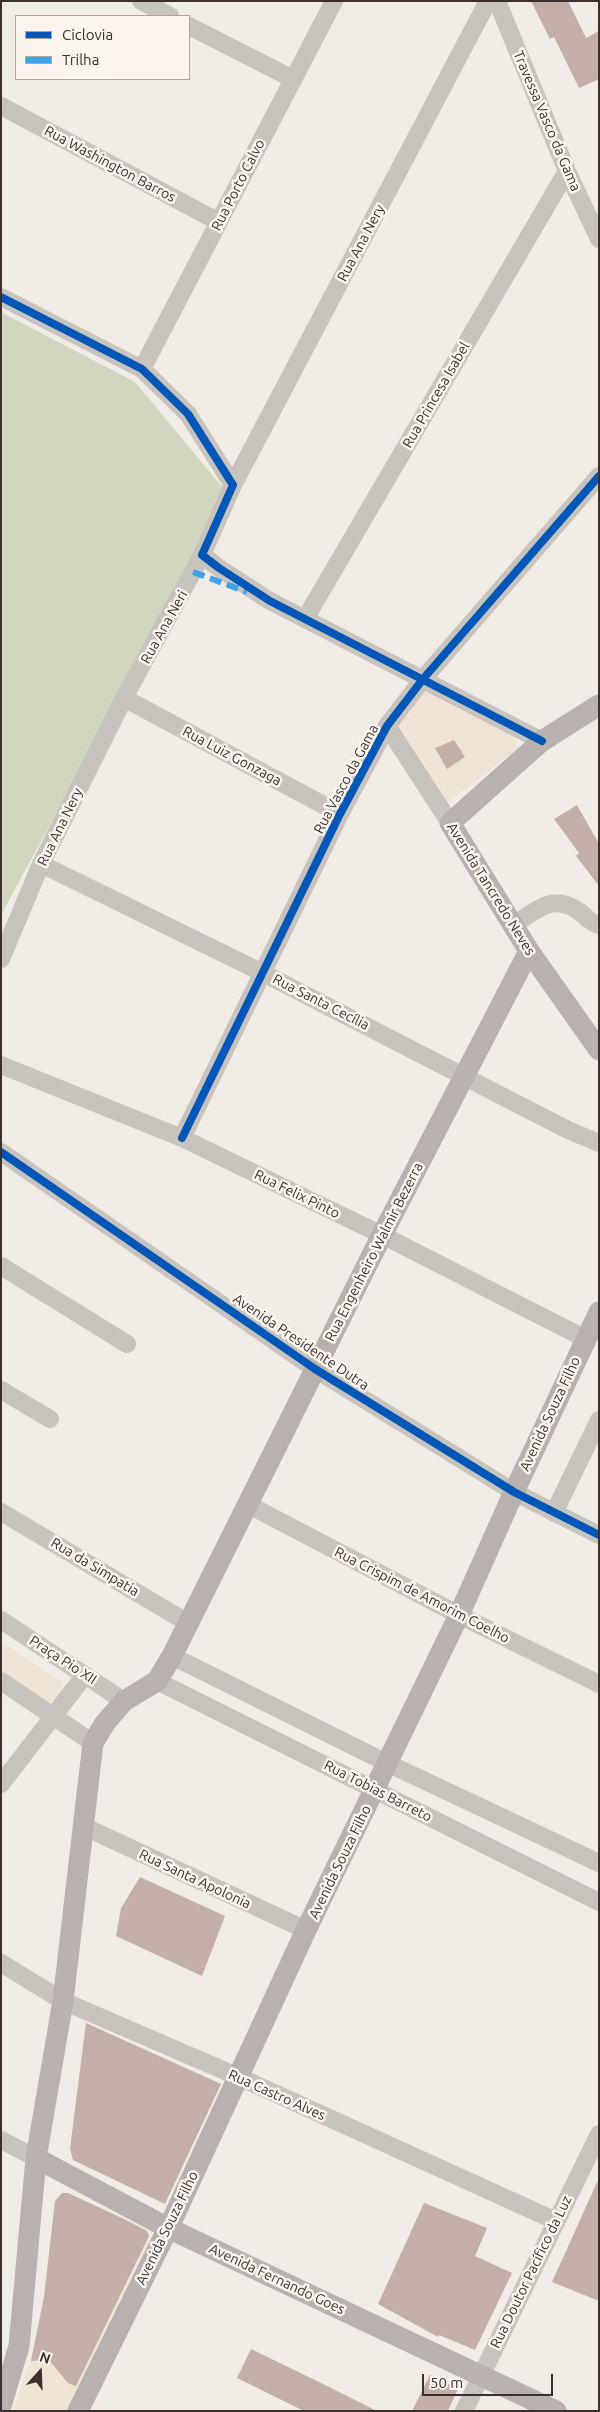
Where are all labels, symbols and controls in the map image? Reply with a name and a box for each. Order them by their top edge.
legend [15,15,190,80]
text: Ciclovia [62,26,113,43]
street label: Travessa Vasco da Gama [510,48,584,194]
text: Trilha [62,51,99,68]
street label: Rua Washington Barros [41,122,179,206]
street label: Rua Porto Calvo [208,137,268,233]
street label: Rua Ana Nery [334,202,388,284]
street label: Rua Princesa Isabel [399,339,473,451]
street label: Rua Ana Neri [137,587,191,667]
street label: Rua Vasco da Gama [310,722,382,836]
street label: Rua Luiz Gonzaga [180,723,284,789]
street label: Rua Ana Nery [34,785,86,869]
street label: Avenida Tancredo Neves [443,820,539,958]
street label: Rua Santa Cecília [270,970,372,1034]
street label: Rua Engenheiro Walmir Bezerra [321,1160,427,1344]
street label: Rua Felix Pinto [252,1166,342,1222]
street label: Avenida Presidente Dutra [230,1290,372,1394]
street label: Avenida Souza Filho [516,1354,584,1474]
street label: Rua da Simpatia [48,1534,142,1600]
street label: Rua Crispim de Amorim Coelho [332,1543,512,1647]
street label: Praça Pio XII [26,1632,100,1688]
street label: Rua Tobias Barreto [321,1757,435,1825]
street label: Avenida Souza Filho [305,1802,375,1922]
street label: Rua Santa Apolonia [136,1846,254,1912]
street label: Rua Castro Alves [226,2066,328,2124]
street label: Avenida Souza Filho [132,2168,202,2288]
street label: Rua Doutor Pacífico da Luz [487,2193,575,2351]
street label: Avenida Fernando Goes [206,2240,348,2318]
north arrow [15,2347,65,2397]
text: N [37,2349,53,2367]
scale bar [425,2364,556,2396]
text: 50 m [430,2374,463,2391]

